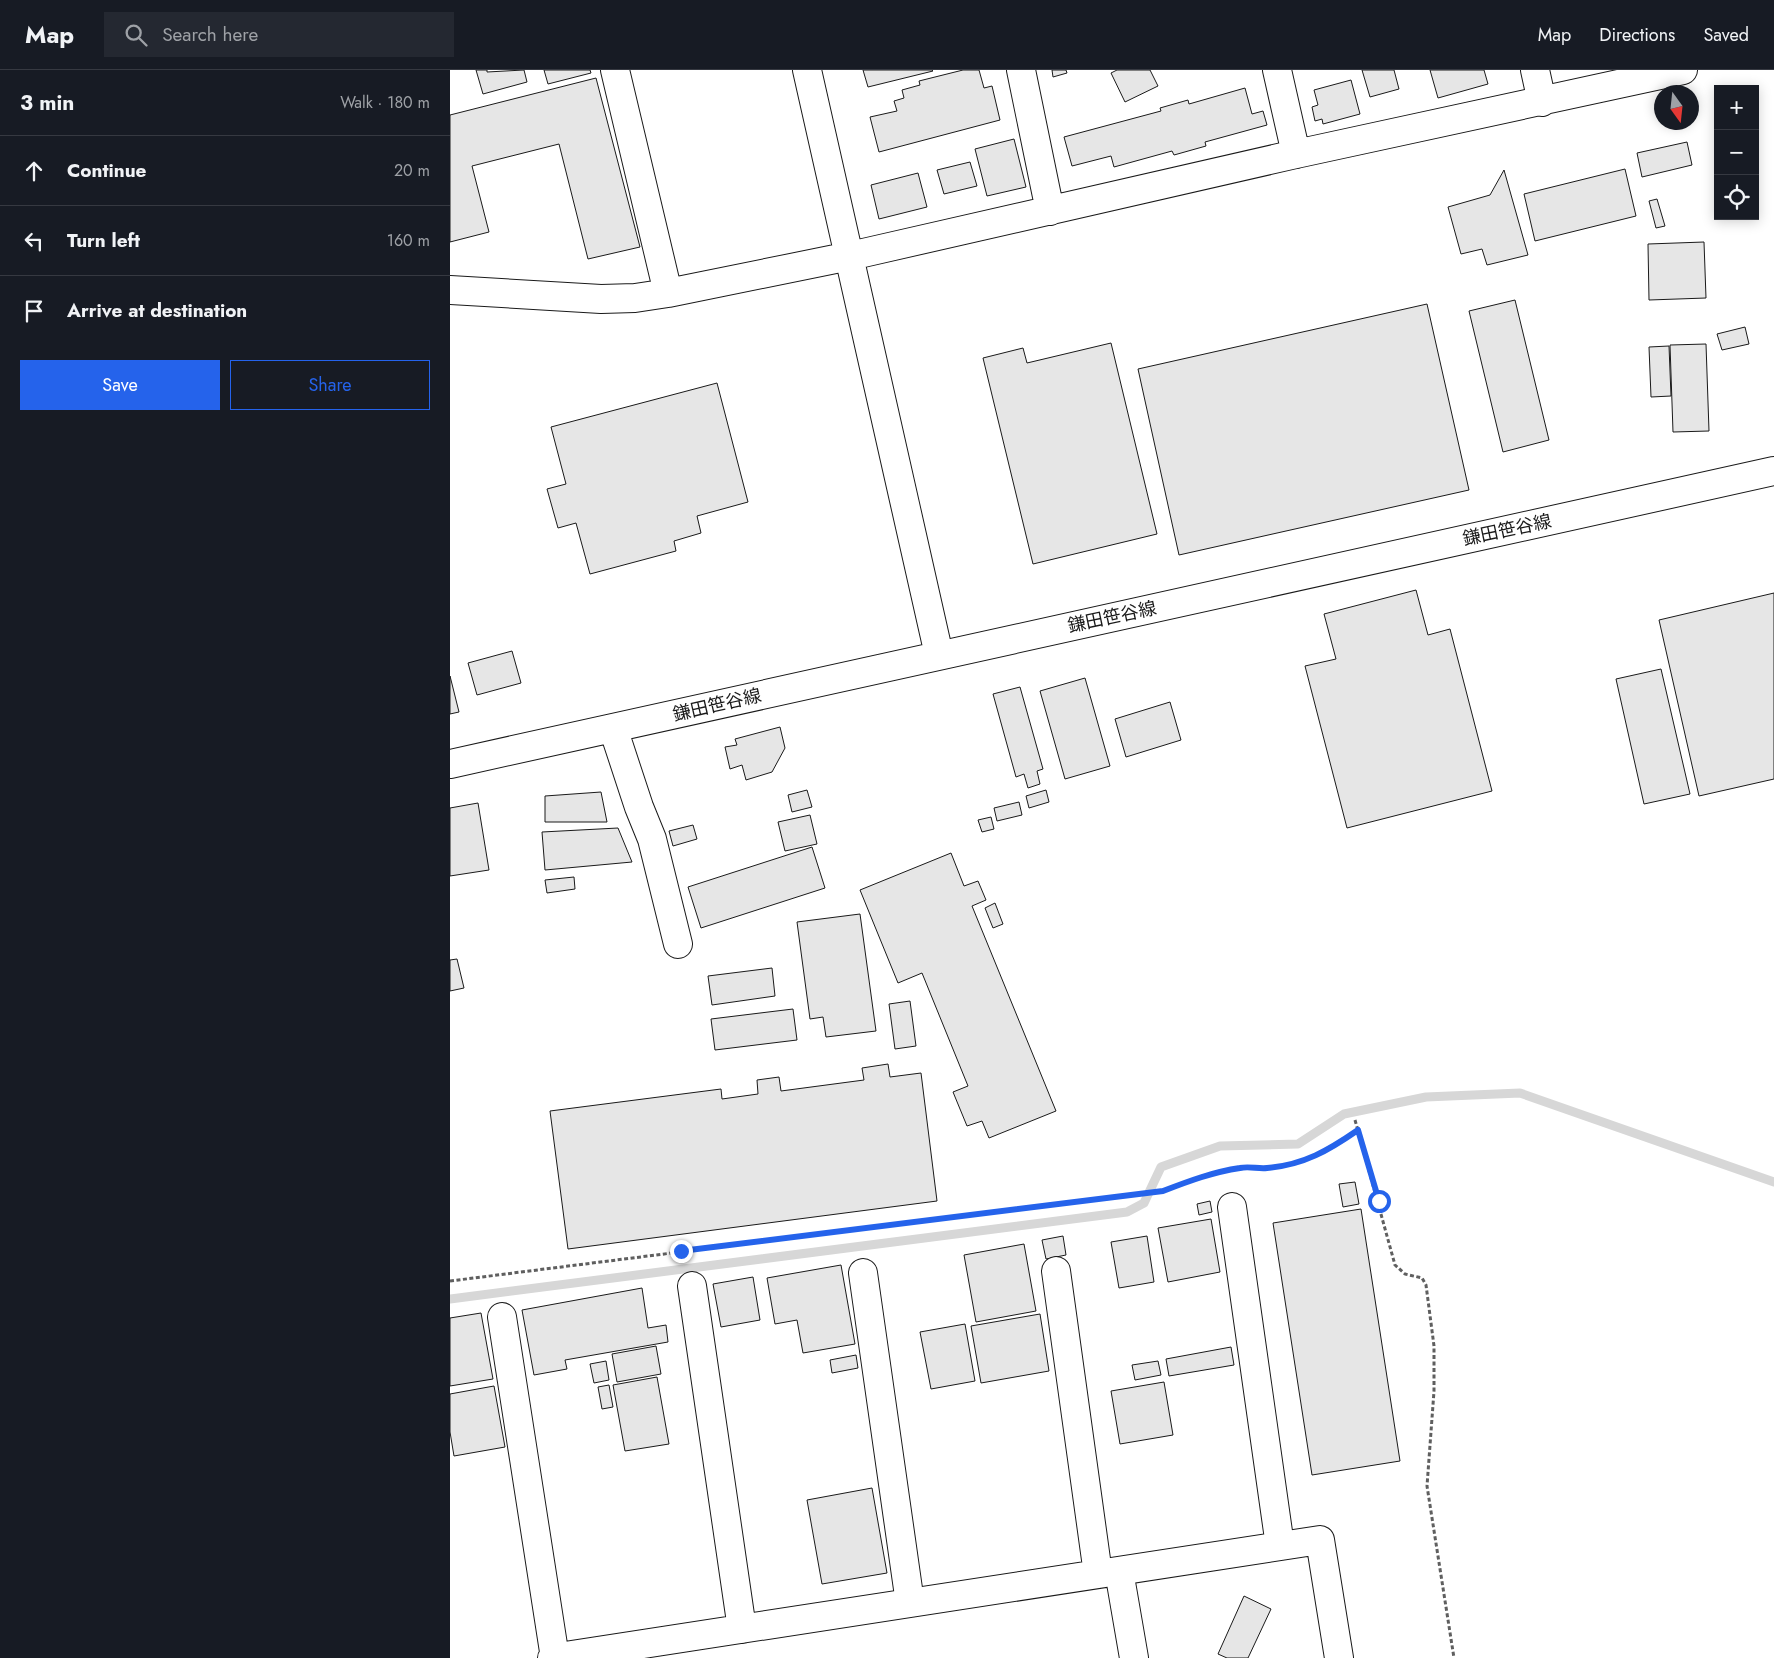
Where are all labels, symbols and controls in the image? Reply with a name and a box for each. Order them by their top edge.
search box [104,12,454,57]
text: Map [25,17,74,52]
icon: search [122,21,150,49]
text: Search here [162,21,258,48]
text: Map [1538,22,1571,48]
text: Directions [1599,22,1675,48]
text: Saved [1703,22,1749,48]
north arrow [1654,85,1699,130]
map controls [1714,85,1759,220]
button: + [1714,85,1759,130]
text: 3 min [20,88,74,118]
text: Walk · 180 m [340,91,430,114]
button: − [1714,130,1759,175]
icon: ahead [20,157,48,185]
text: Continue [67,157,146,184]
text: 20 m [394,159,430,182]
button: locate [1714,175,1759,220]
icon: left [20,227,48,255]
text: Turn left [67,227,140,254]
text: 160 m [387,229,430,252]
icon: arrive [20,297,48,325]
text: Arrive at destination [67,297,247,324]
button: Save [20,360,220,410]
button: Share [230,360,430,410]
street label: 鎌田笹谷線 [1460,508,1554,552]
street label: 鎌田笹谷線 [1065,595,1159,639]
street label: 鎌田笹谷線 [670,682,764,728]
route start [1368,1190,1391,1213]
route end [670,1240,693,1263]

